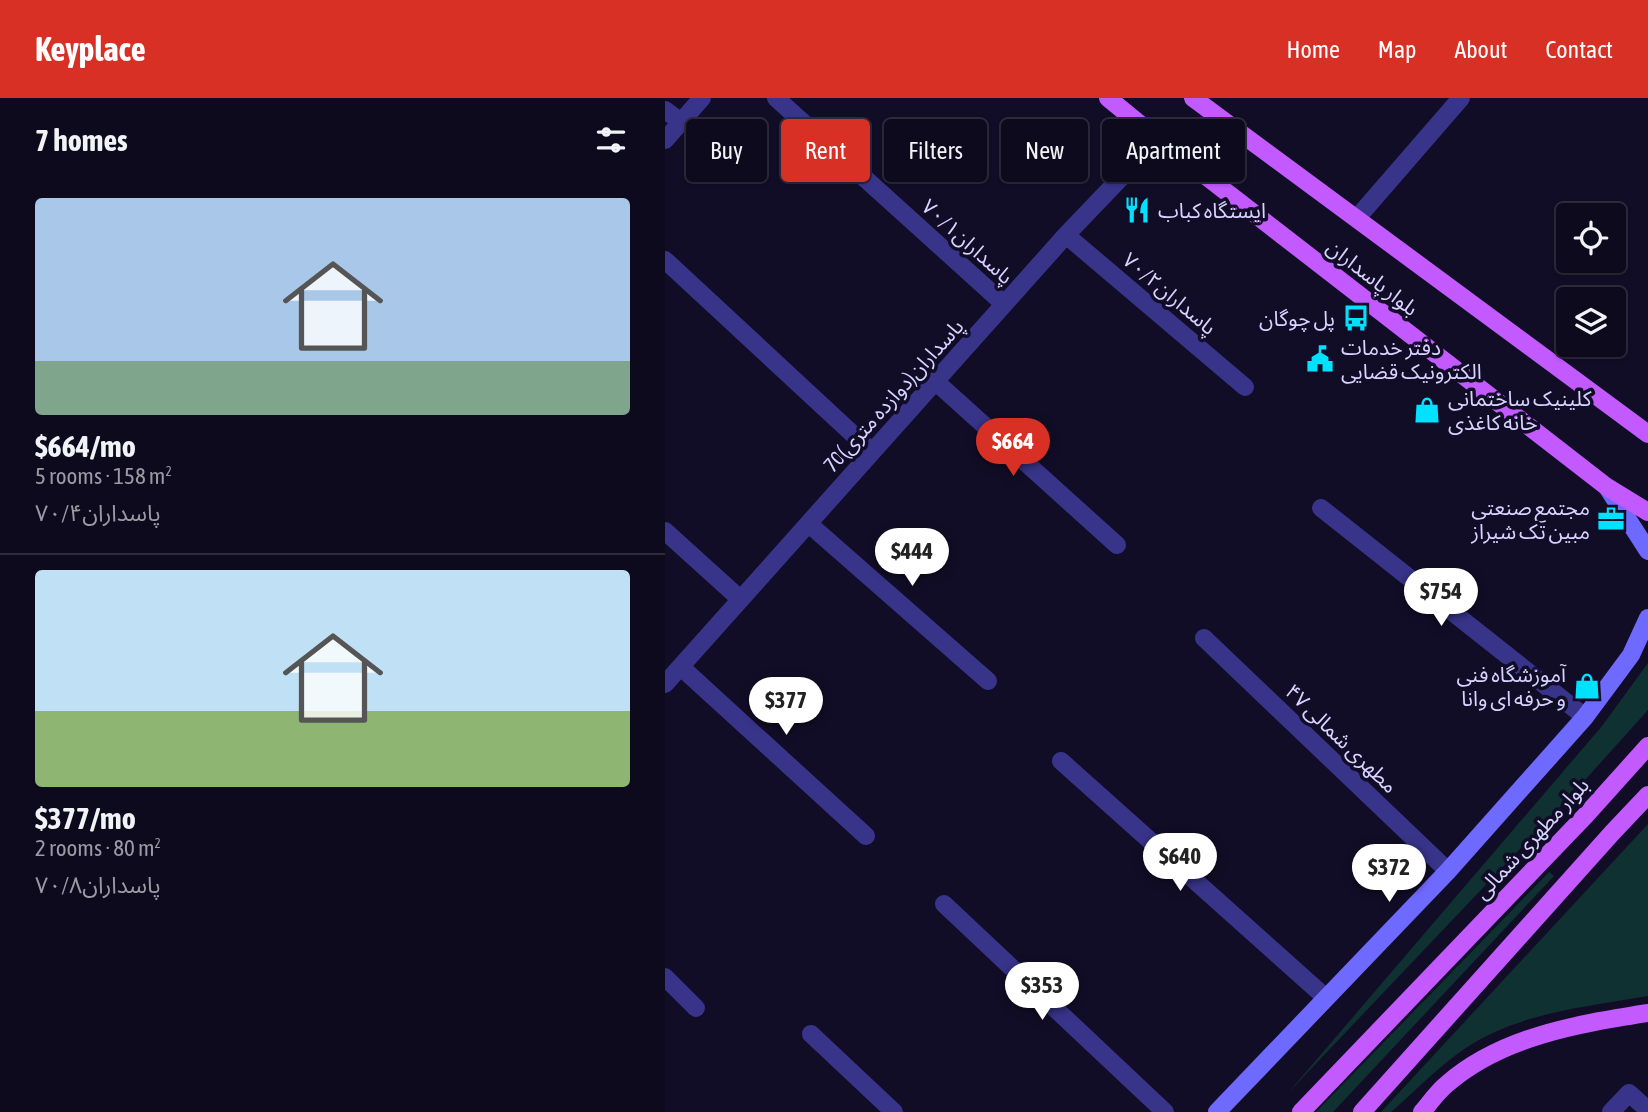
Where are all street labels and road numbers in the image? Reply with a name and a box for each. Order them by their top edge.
street label: پاسداران۷۰/۱ [916,194,1019,290]
street label: بلوار پاسداران [1321,234,1423,322]
street label: پاسداران۷۰/۲ [1117,247,1222,341]
street label: 70پاسداران(دوازده متری) [818,314,970,478]
street label: مطهرى شمالى ۴۷ [1280,679,1403,798]
street label: بلوار مطهری شمالی [1469,772,1594,904]

